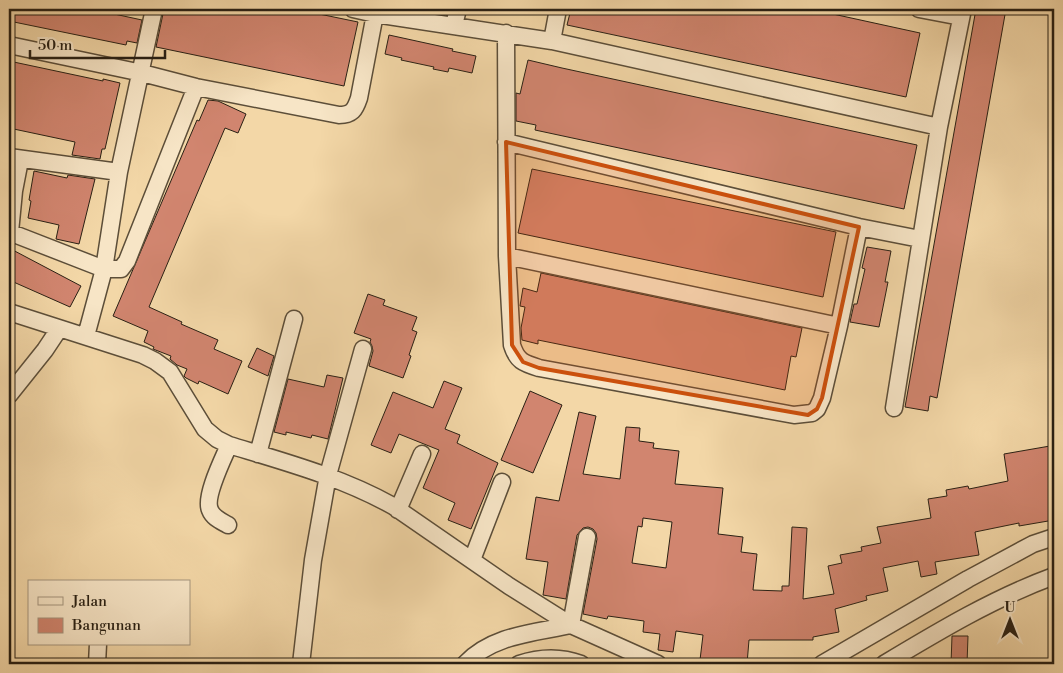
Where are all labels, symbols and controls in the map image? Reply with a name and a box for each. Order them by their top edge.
scale bar [30,28,165,60]
text: 50 m [38,36,72,55]
legend [28,580,190,646]
text: Jalan [71,592,107,611]
north arrow [986,596,1036,646]
text: U [1005,599,1016,617]
text: Bangunan [71,616,141,635]

